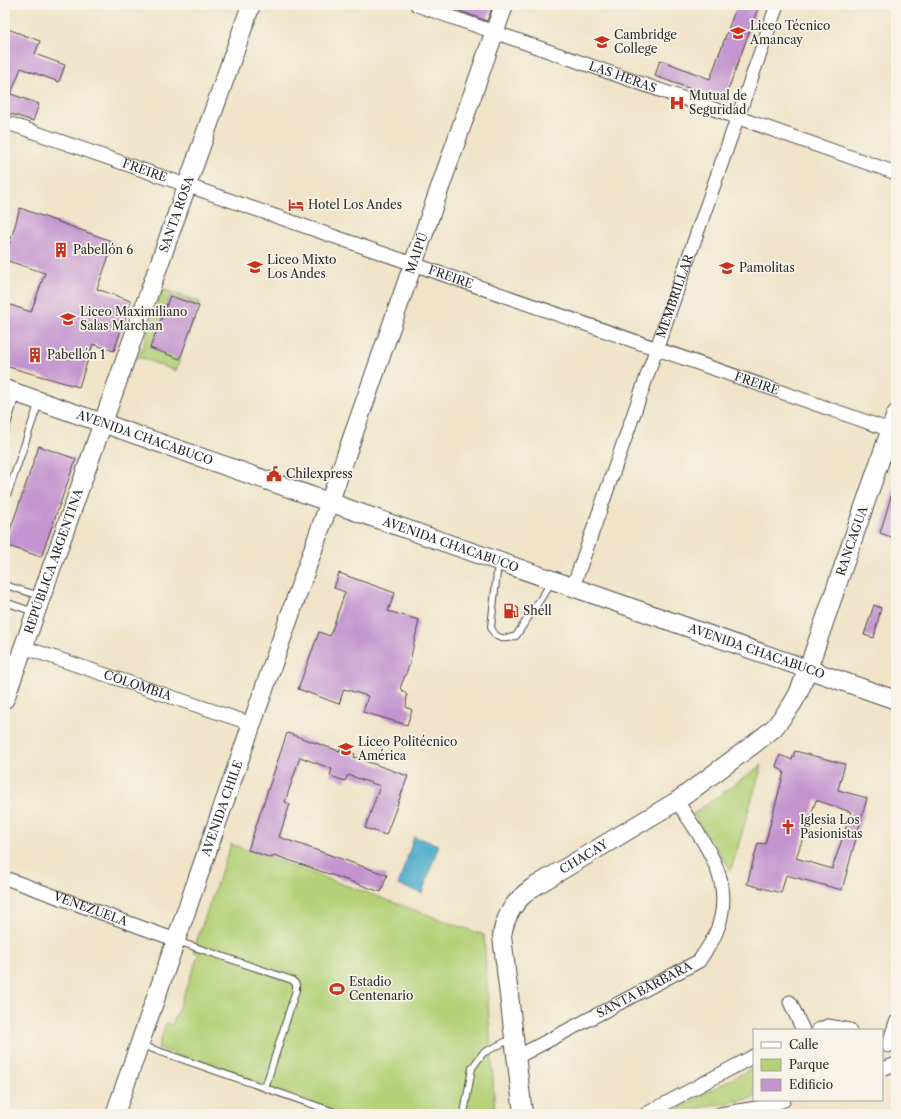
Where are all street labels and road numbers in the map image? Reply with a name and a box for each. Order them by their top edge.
street label: LAS HERAS [587,58,659,95]
street label: FREIRE [121,155,169,185]
street label: SANTA ROSA [156,173,197,255]
street label: MAIPÚ [402,230,431,276]
street label: MEMBRILLAR [653,251,696,340]
street label: FREIRE [427,262,475,291]
street label: FREIRE [733,368,781,398]
street label: AVENIDA CHACABUCO [74,406,215,468]
street label: REPÚBLICA ARGENTINA [21,486,86,636]
street label: RANCAGUA [833,503,871,578]
street label: AVENIDA CHACABUCO [380,513,521,575]
street label: AVENIDA CHACABUCO [686,620,827,682]
street label: COLOMBIA [102,667,175,704]
street label: AVENIDA CHILE [198,758,245,859]
street label: CHACAY [557,836,611,877]
street label: VENEZUELA [51,888,131,929]
street label: SANTA BÁRBARA [594,957,696,1021]

